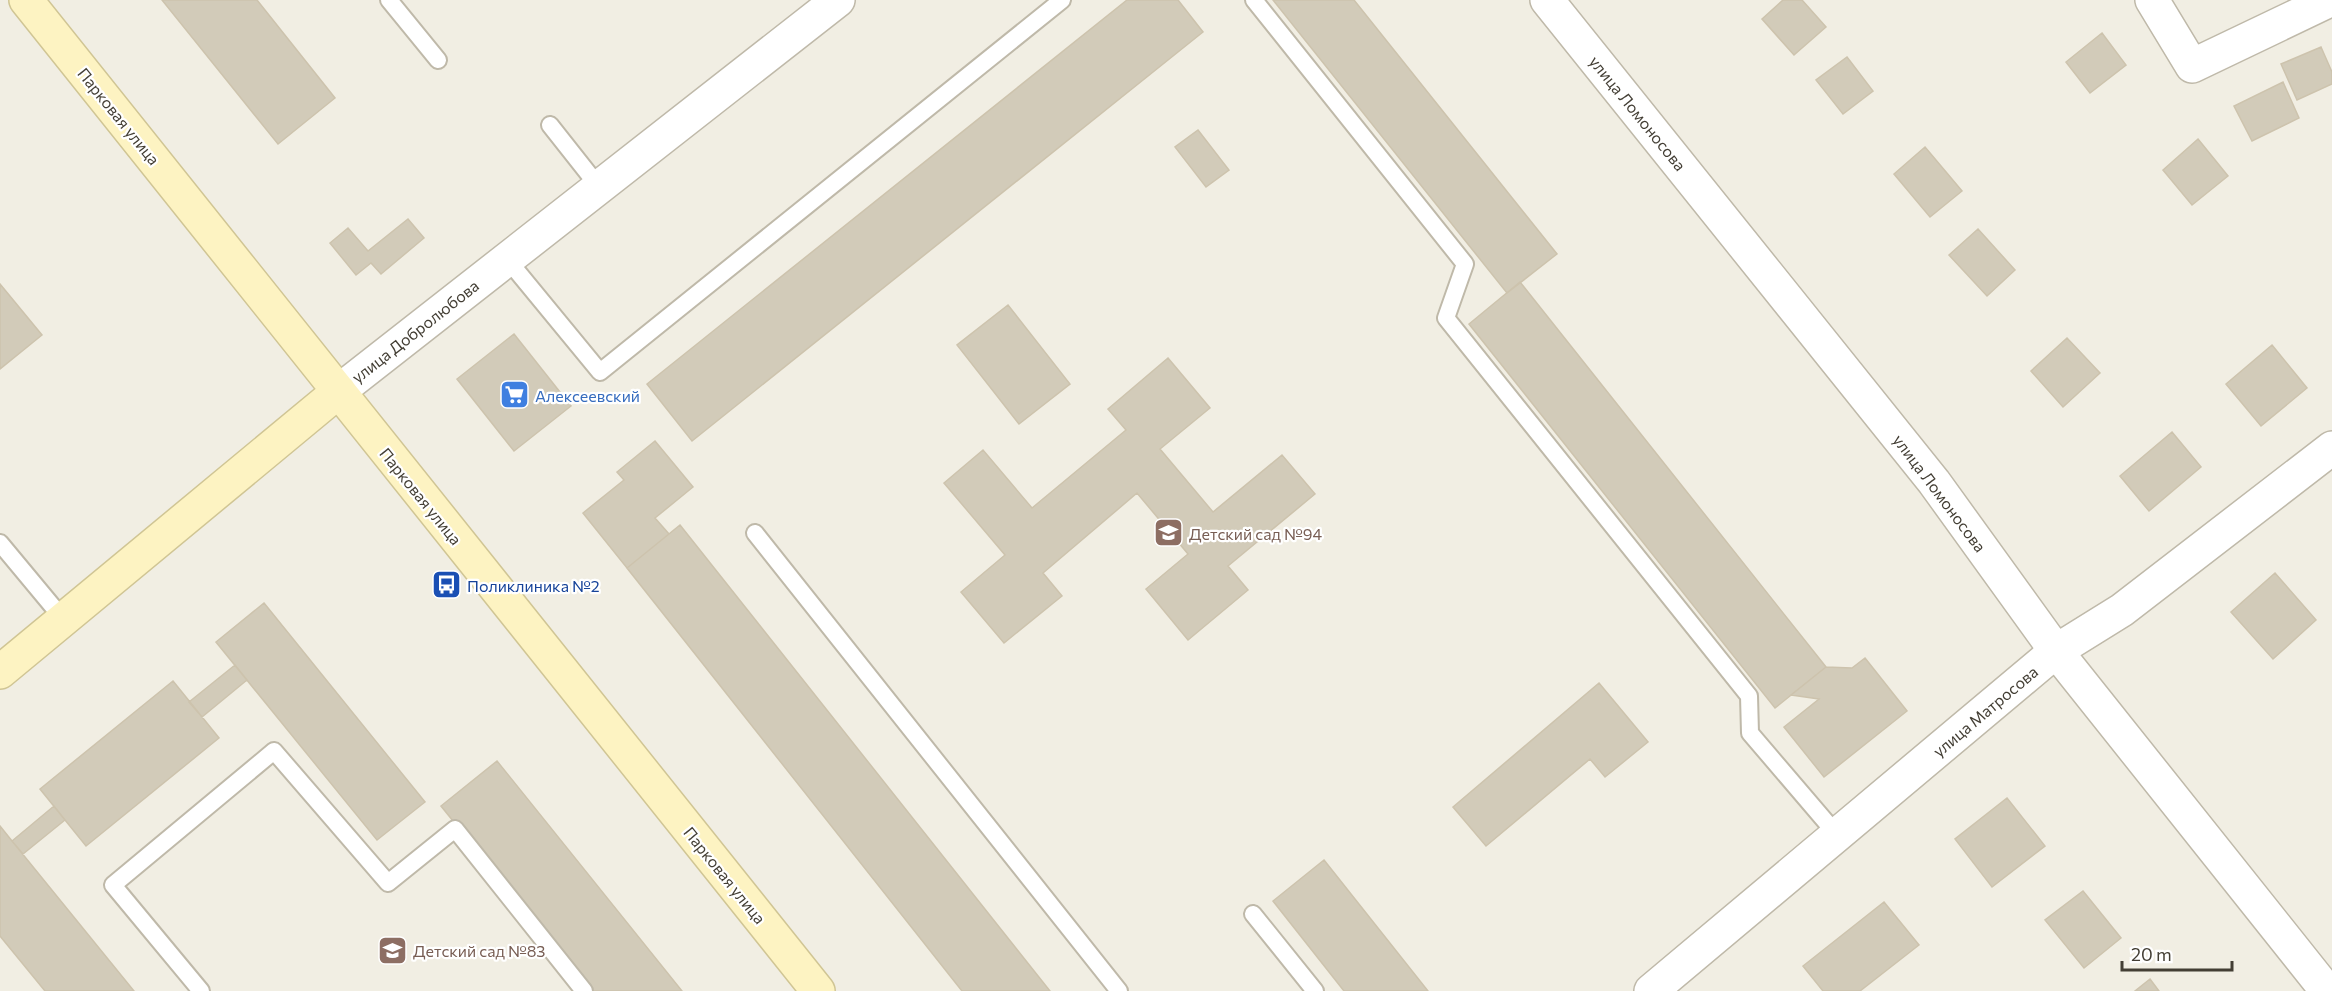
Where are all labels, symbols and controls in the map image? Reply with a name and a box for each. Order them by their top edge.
street label: улица Ломоносова [1586,52,1690,174]
street label: Парковая улица [74,64,164,168]
street label: улица Добролюбова [348,276,482,386]
supermarket icon: Алексеевский [498,379,530,411]
place label: Алексеевский [535,386,640,405]
street label: улица Ломоносова [1890,430,1990,556]
street label: Парковая улица [376,444,466,548]
school or university icon: Детский сад №94 [1152,517,1184,549]
place label: Детский сад №94 [1189,524,1322,543]
bus stop icon: Поликлиника №2 [430,569,462,601]
place label: Поликлиника №2 [467,576,600,595]
street label: улица Матросова [1929,662,2041,760]
street label: Парковая улица [680,823,770,927]
school or university icon: Детский сад №83 [376,934,408,966]
scale bar [2122,934,2232,972]
place label: Детский сад №83 [413,941,545,960]
text: 20 m [2131,943,2172,965]

